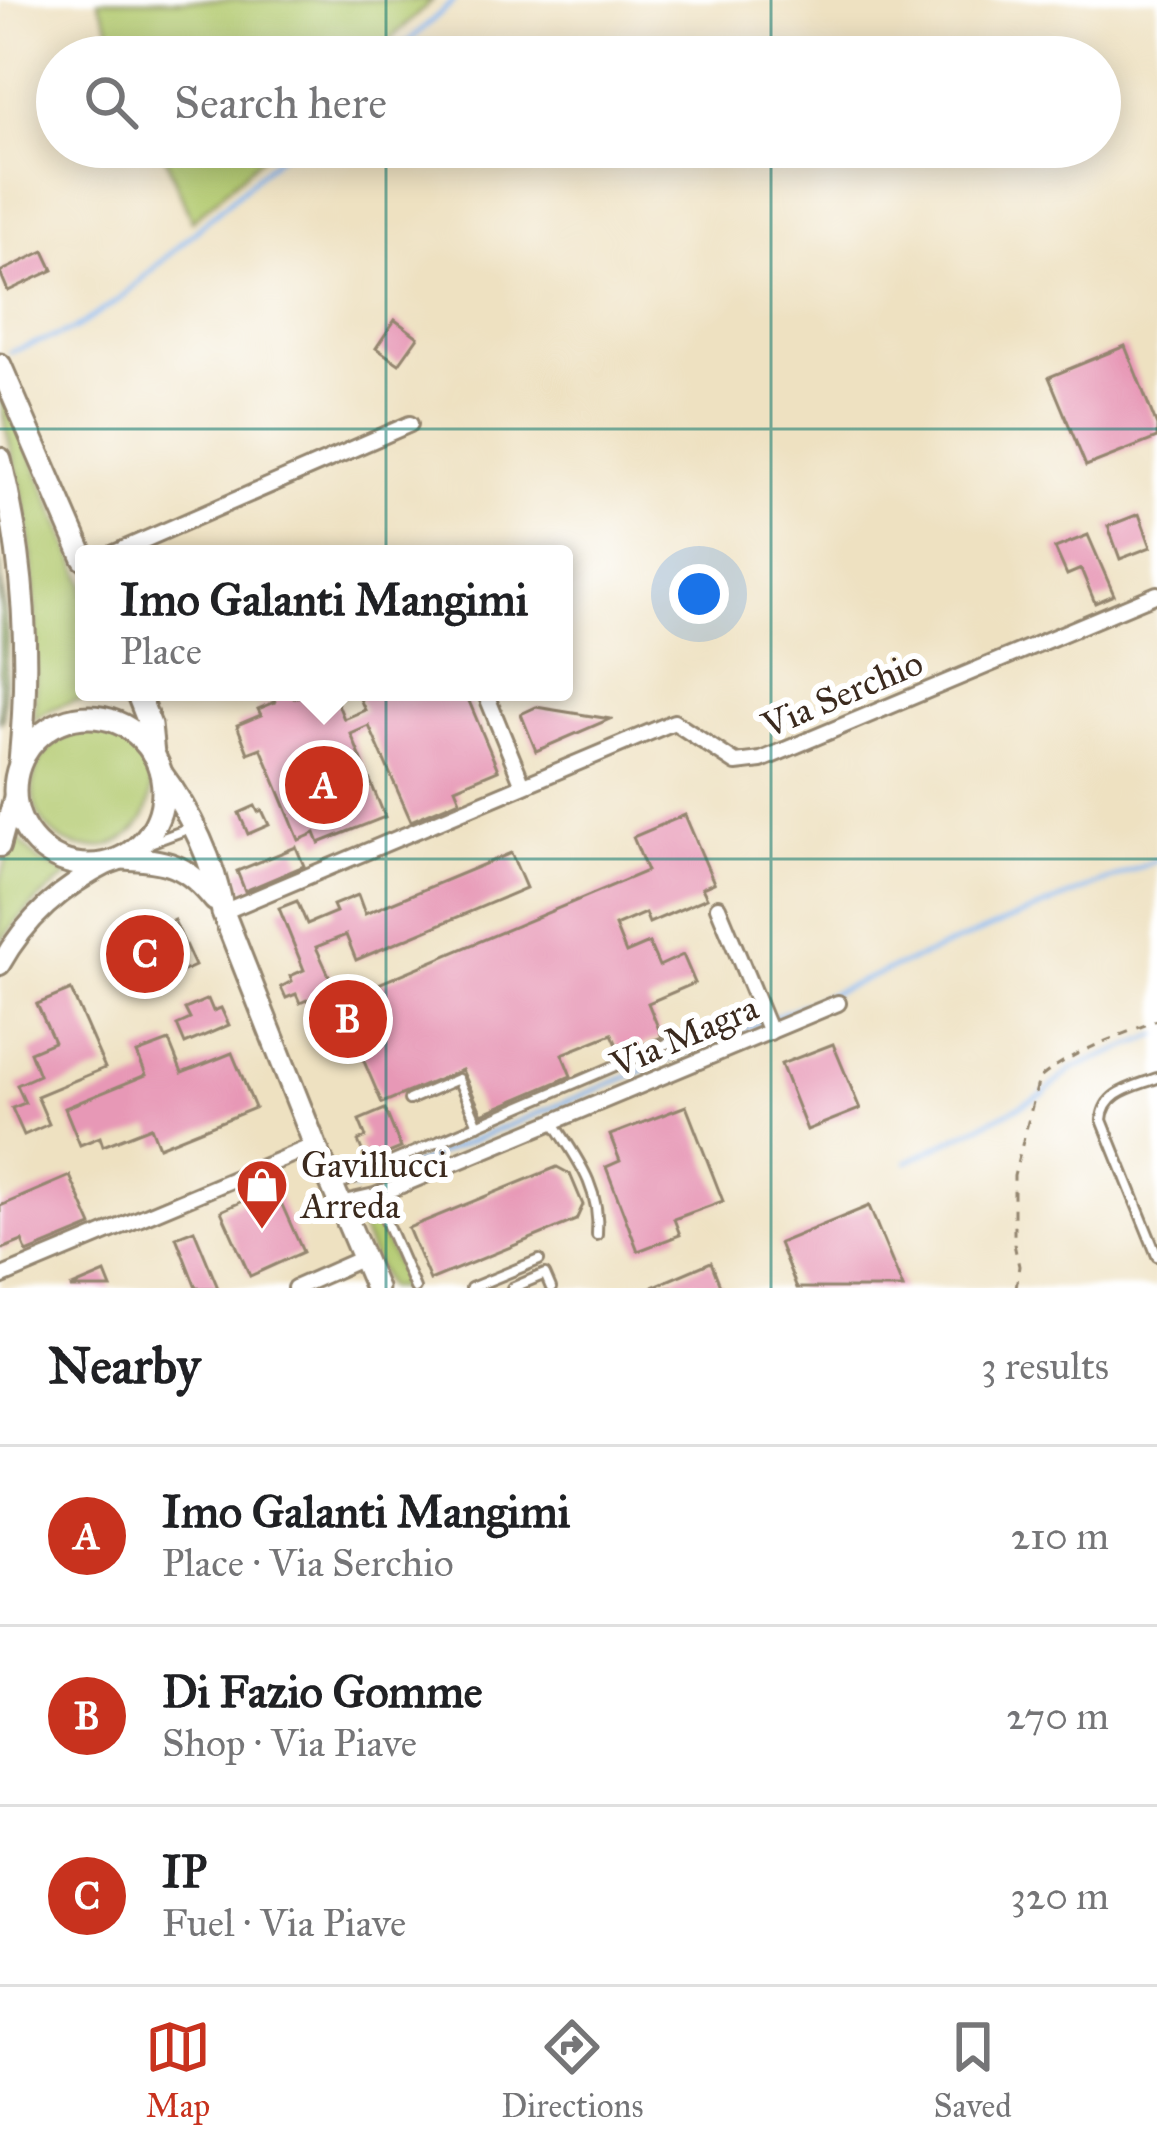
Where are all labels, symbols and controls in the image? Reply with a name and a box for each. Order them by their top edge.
search box [36,36,1121,168]
icon: search [78,69,144,135]
text: Search here [174,75,387,130]
popup [75,545,573,701]
your location [669,564,729,624]
text: Imo Galanti Mangimi [120,572,528,627]
text: Place [120,627,202,675]
street label: Via Serchio [755,640,929,748]
pin: A [285,740,363,830]
pin: C [106,909,184,999]
pin: B [309,974,387,1064]
street label: Via Magra [603,985,765,1087]
place label: Gavillucci Arreda [299,1143,448,1228]
shop icon: Gavillucci Arreda [234,1157,290,1231]
text: Nearby [48,1335,200,1397]
text: 3 results [981,1342,1109,1390]
text: Imo Galanti Mangimi [162,1484,570,1539]
text: A [74,1512,100,1560]
text: 210 m [1011,1512,1109,1560]
text: Place · Via Serchio [162,1539,454,1587]
text: Di Fazio Gomme [162,1664,483,1719]
text: B [74,1692,100,1740]
text: 270 m [1006,1692,1109,1740]
text: Shop · Via Piave [162,1719,417,1767]
text: IP [162,1844,207,1899]
text: C [74,1872,100,1920]
text: 320 m [1010,1872,1109,1920]
text: Fuel · Via Piave [162,1899,406,1947]
tab: Map [145,2014,211,2126]
tab: Directions [501,2014,643,2126]
tab: Saved [934,2014,1012,2126]

